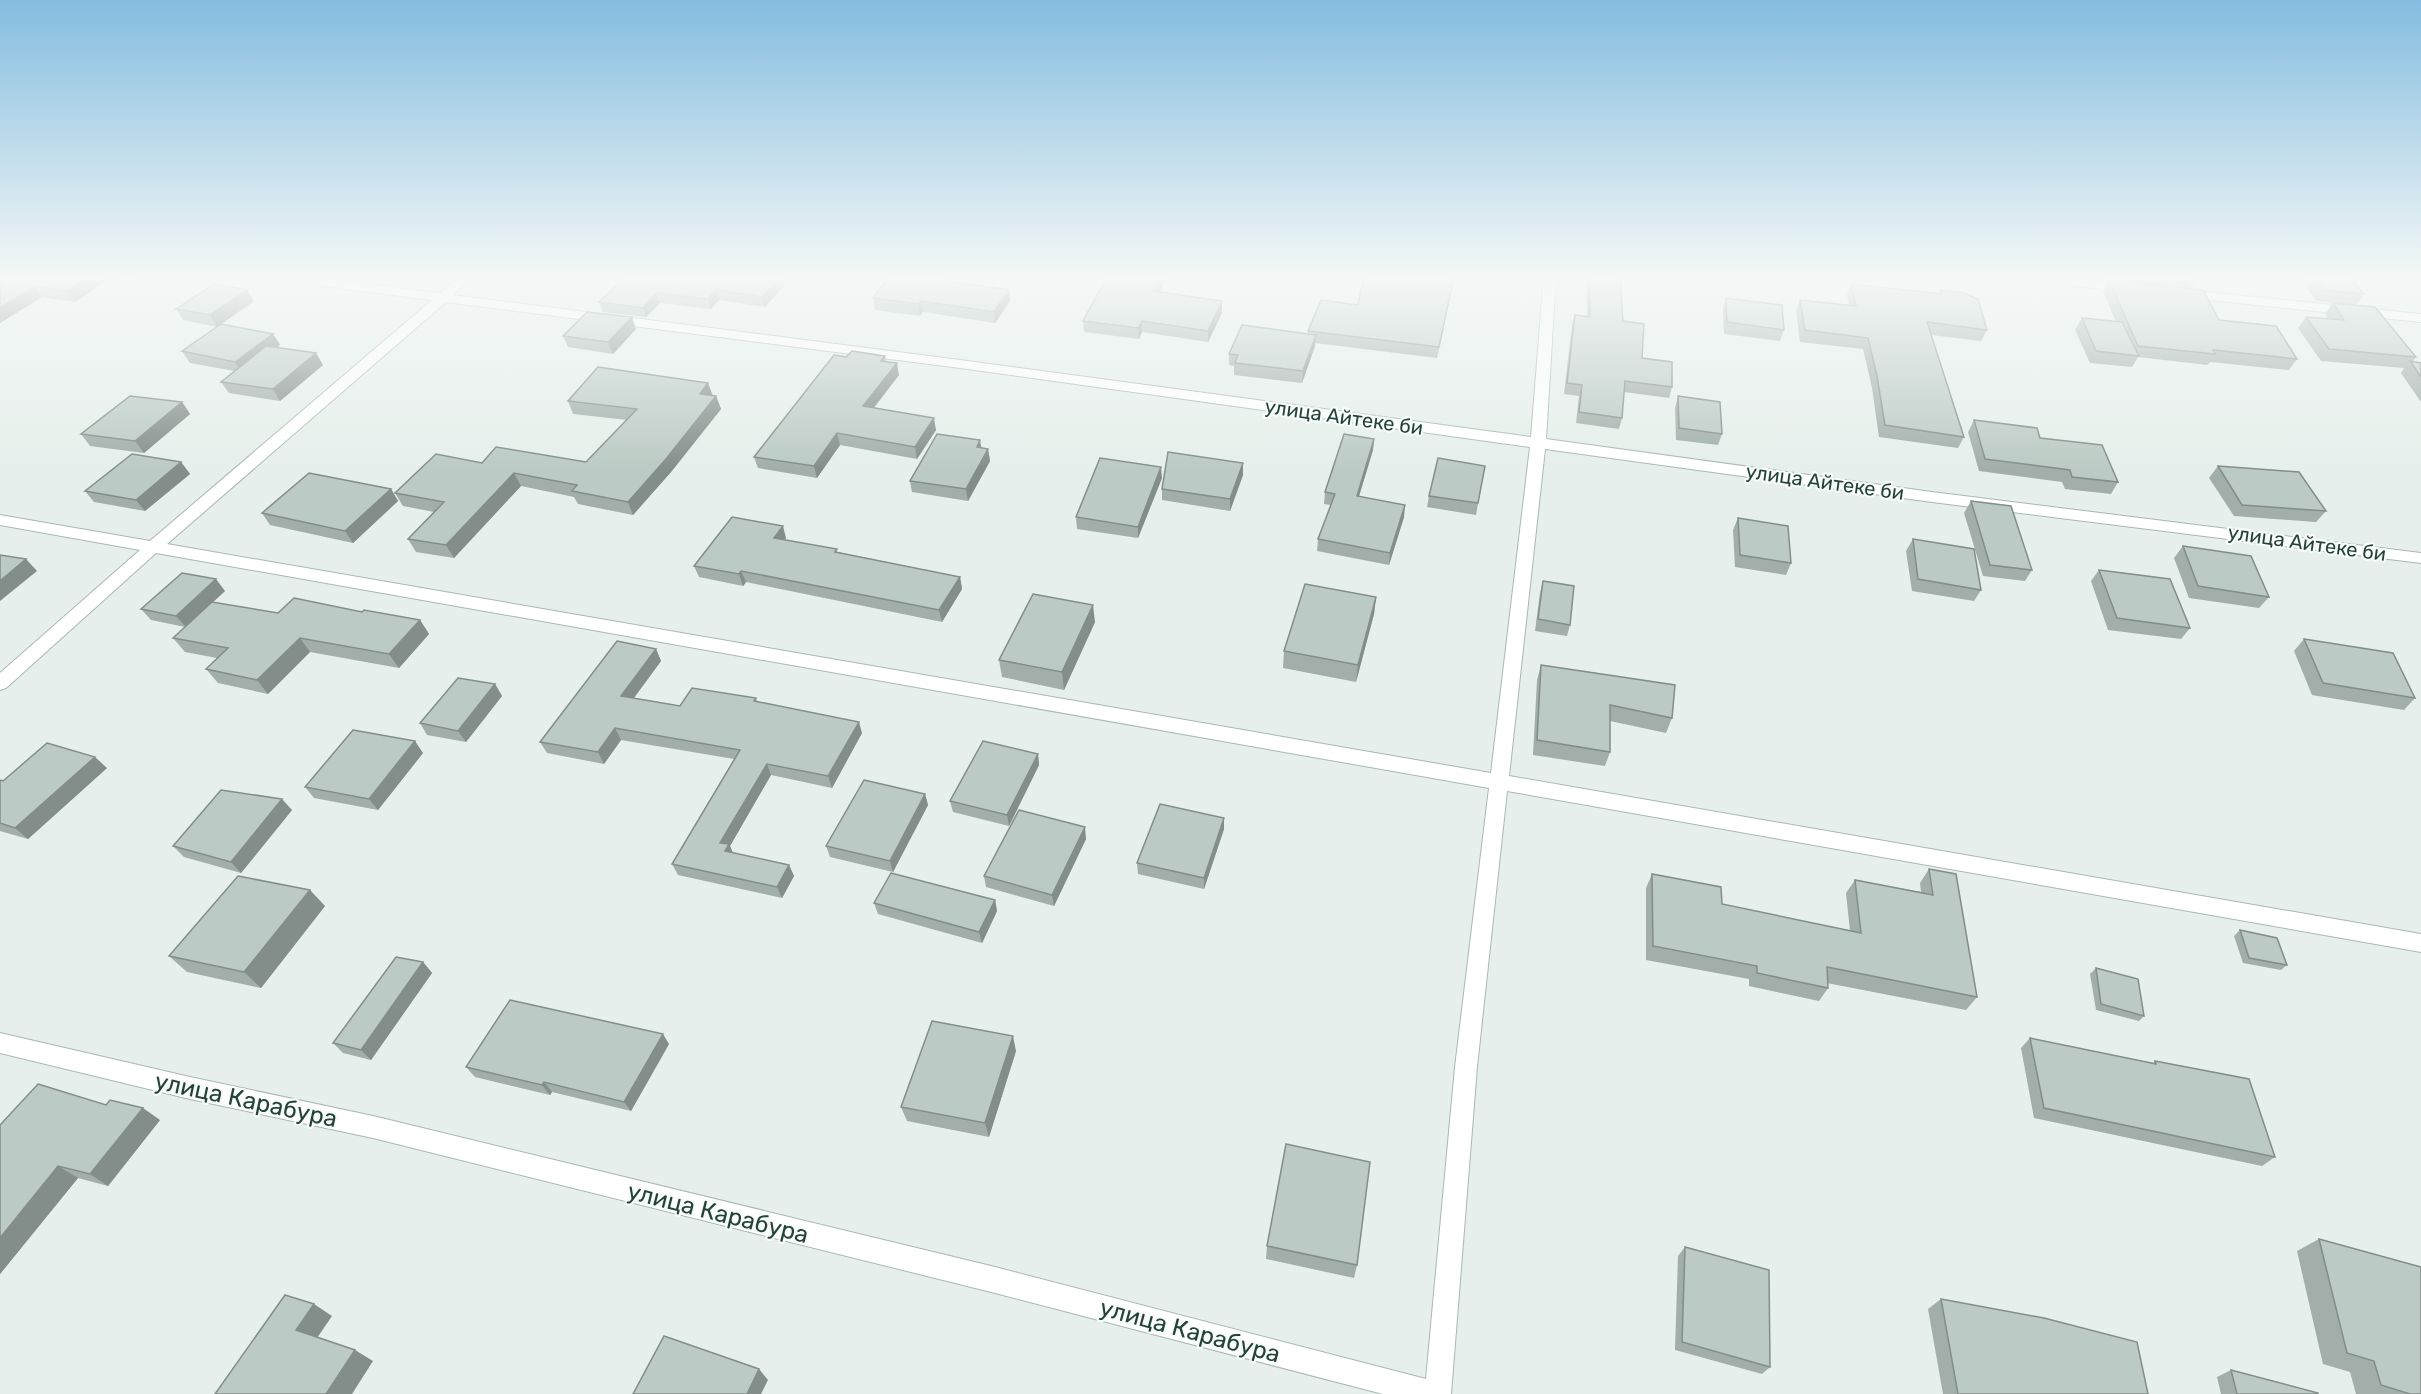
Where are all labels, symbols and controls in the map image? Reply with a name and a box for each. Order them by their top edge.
street label: улица Айтеке би [1263,394,1425,440]
street label: улица Айтеке би [1744,459,1906,505]
street label: улица Айтеке би [2226,520,2388,566]
street label: улица Карабура [152,1067,340,1133]
street label: улица Карабура [625,1177,811,1249]
street label: улица Карабура [1097,1293,1283,1369]

